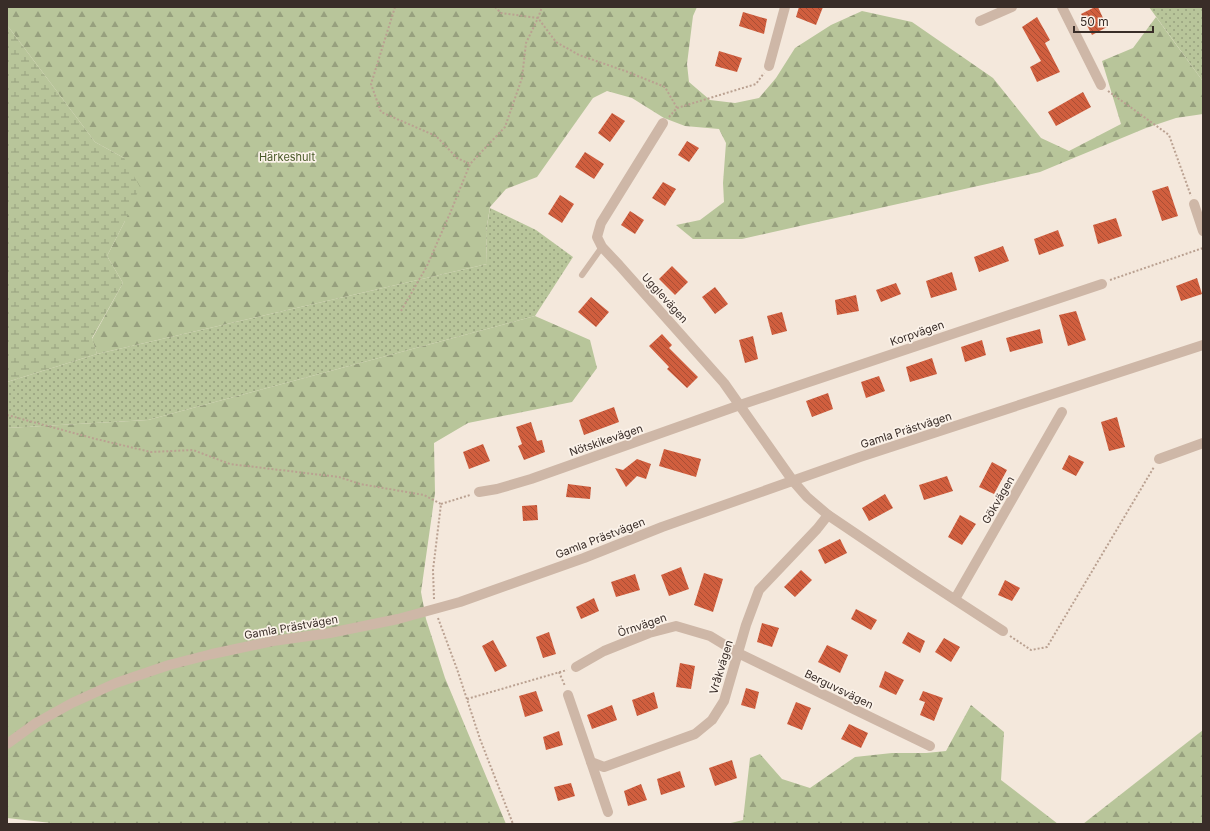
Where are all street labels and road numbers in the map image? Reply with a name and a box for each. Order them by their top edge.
street label: Ugglevägen [639,270,691,326]
street label: Korpvägen [888,317,946,349]
street label: Gamla Prästvägen [859,409,953,451]
street label: Nötskikevägen [567,421,645,459]
street label: Gökvägen [979,474,1017,526]
street label: Gamla Prästvägen [553,514,647,562]
street label: Örnvägen [616,610,668,640]
street label: Gamla Prästvägen [243,612,339,642]
street label: Vråkvägen [706,638,736,696]
street label: Berguvsvägen [802,666,876,712]

